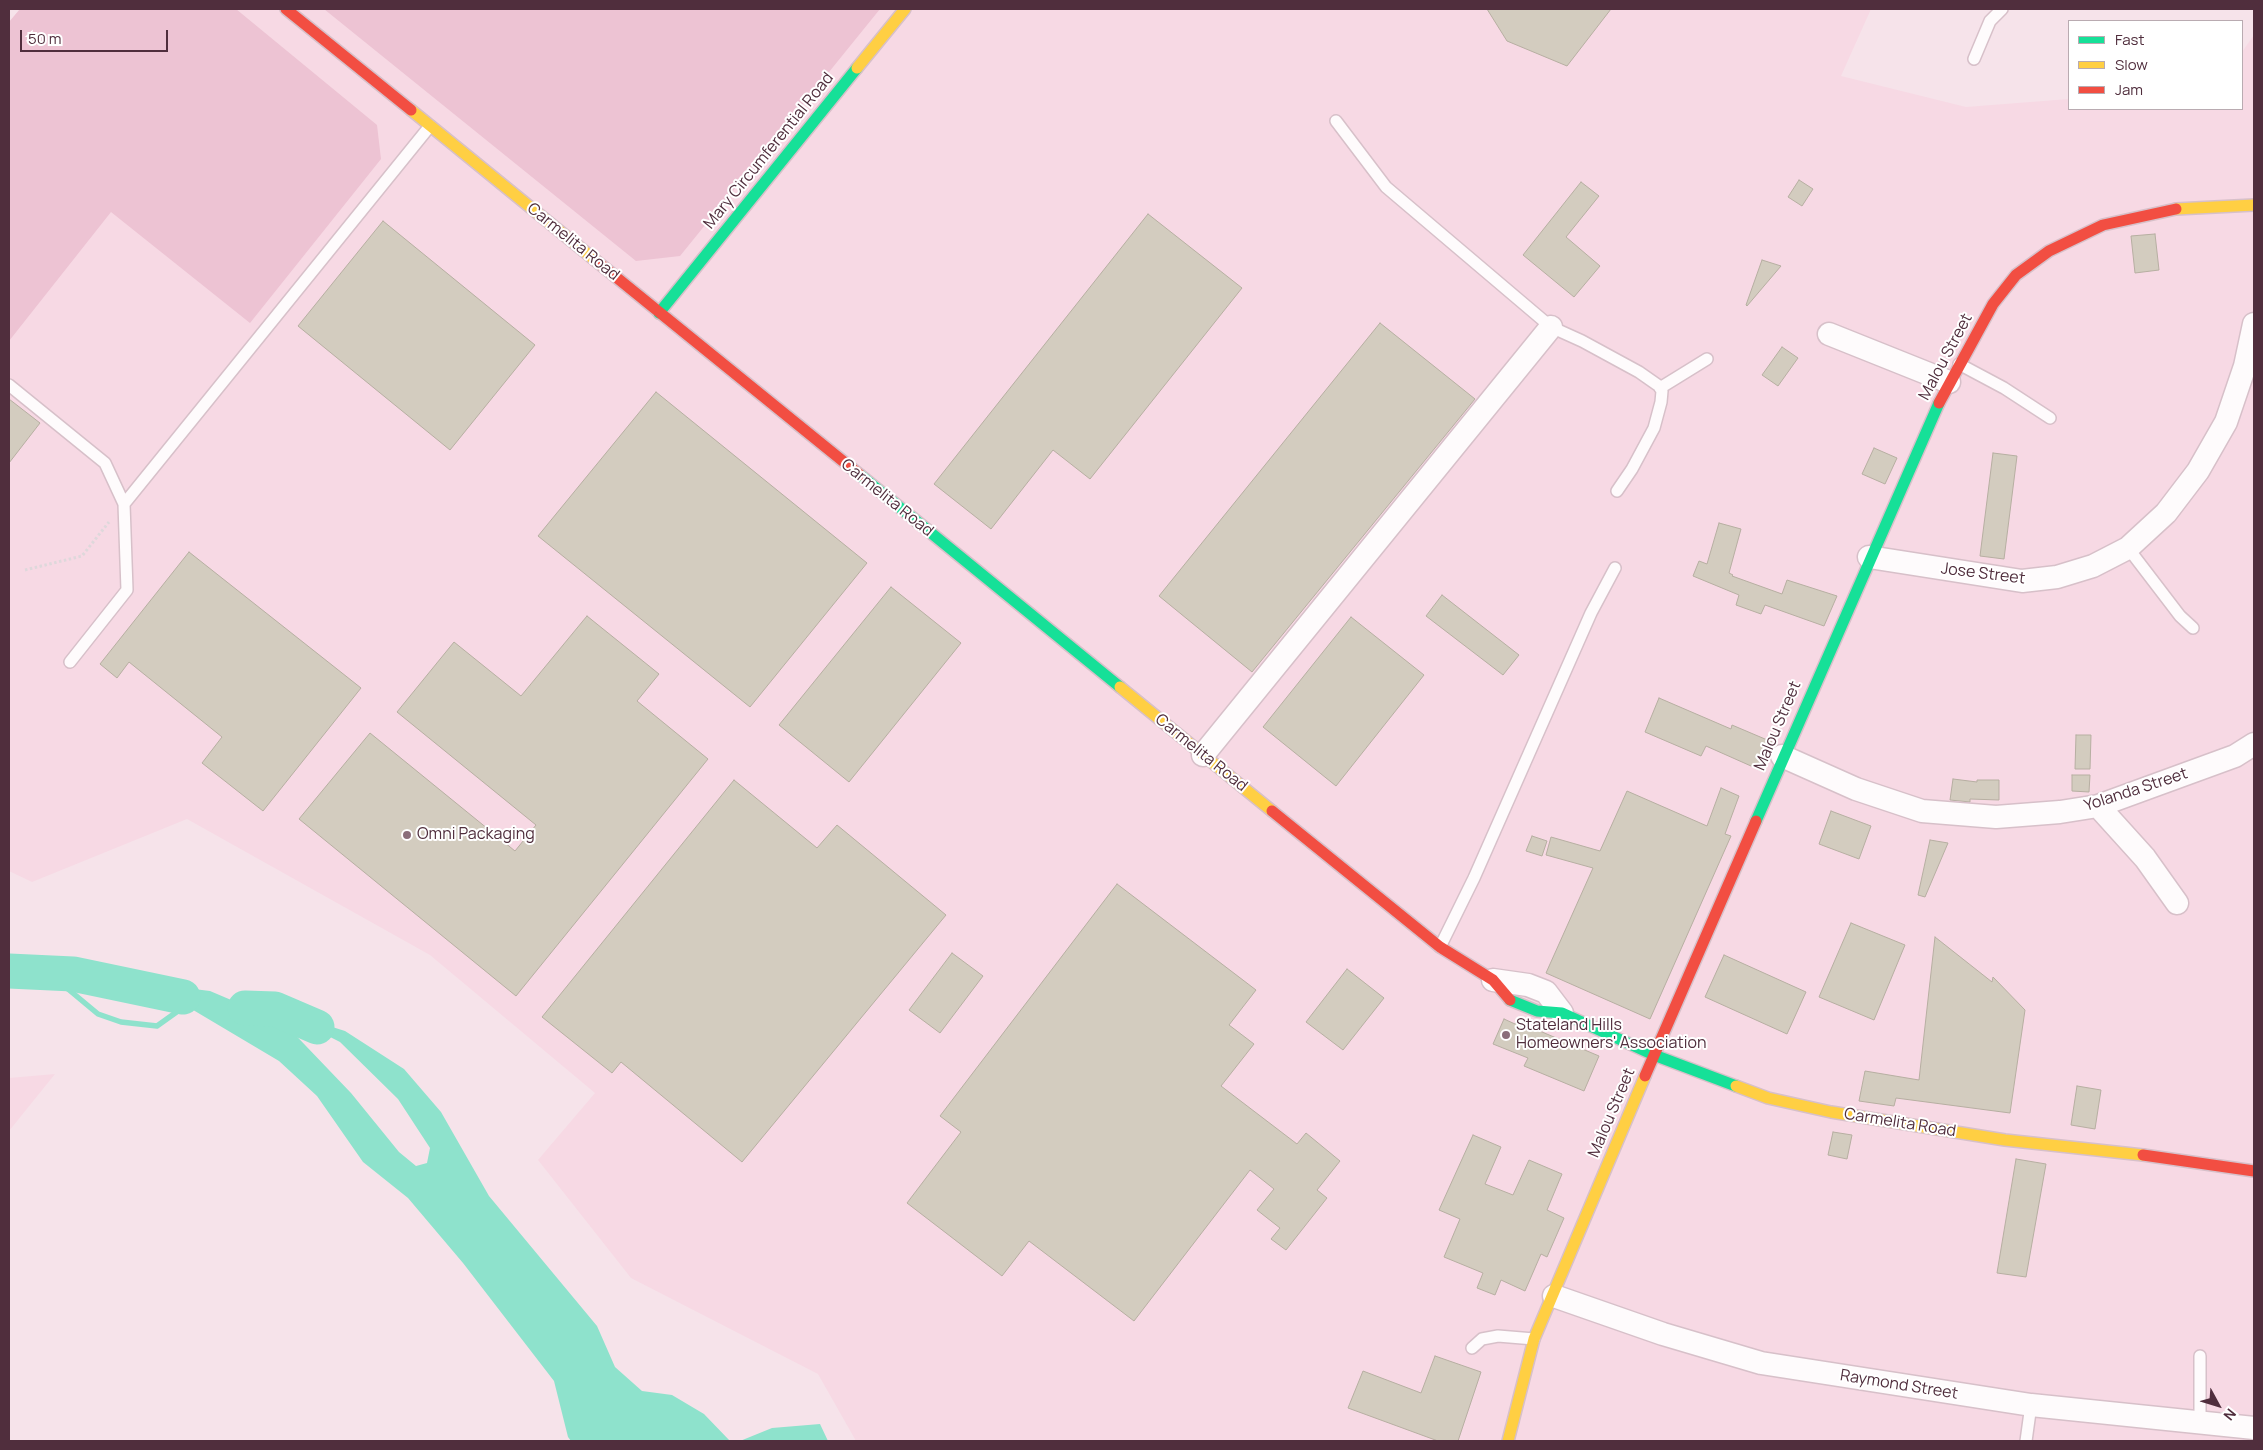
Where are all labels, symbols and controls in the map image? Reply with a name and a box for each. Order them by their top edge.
scale bar [22,20,170,52]
legend [2068,20,2243,110]
text: 50 m [28,28,62,49]
text: Fast [2115,29,2144,50]
text: Slow [2115,54,2148,75]
street label: Mary Circumferential Road [700,69,838,233]
text: Jam [2115,79,2143,100]
street label: Carmelita Road [523,199,623,285]
street label: Malou Street [1915,310,1977,404]
street label: Carmelita Road [837,455,937,541]
street label: Jose Street [1940,559,2026,589]
street label: Malou Street [1751,678,1805,774]
street label: Carmelita Road [1151,710,1251,796]
street label: Yolanda Street [2082,764,2190,816]
place label: Omni Packaging [417,825,535,845]
marker: Omni Packaging [401,829,413,841]
place label: Stateland Hills Homeowners' Association [1516,1016,1706,1054]
marker: Stateland Hills Homeowners' Association [1500,1029,1512,1041]
street label: Malou Street [1585,1065,1639,1161]
street label: Carmelita Road [1843,1105,1957,1141]
street label: Raymond Street [1839,1366,1959,1404]
north arrow [2193,1380,2243,1430]
text: N [2219,1405,2241,1425]

